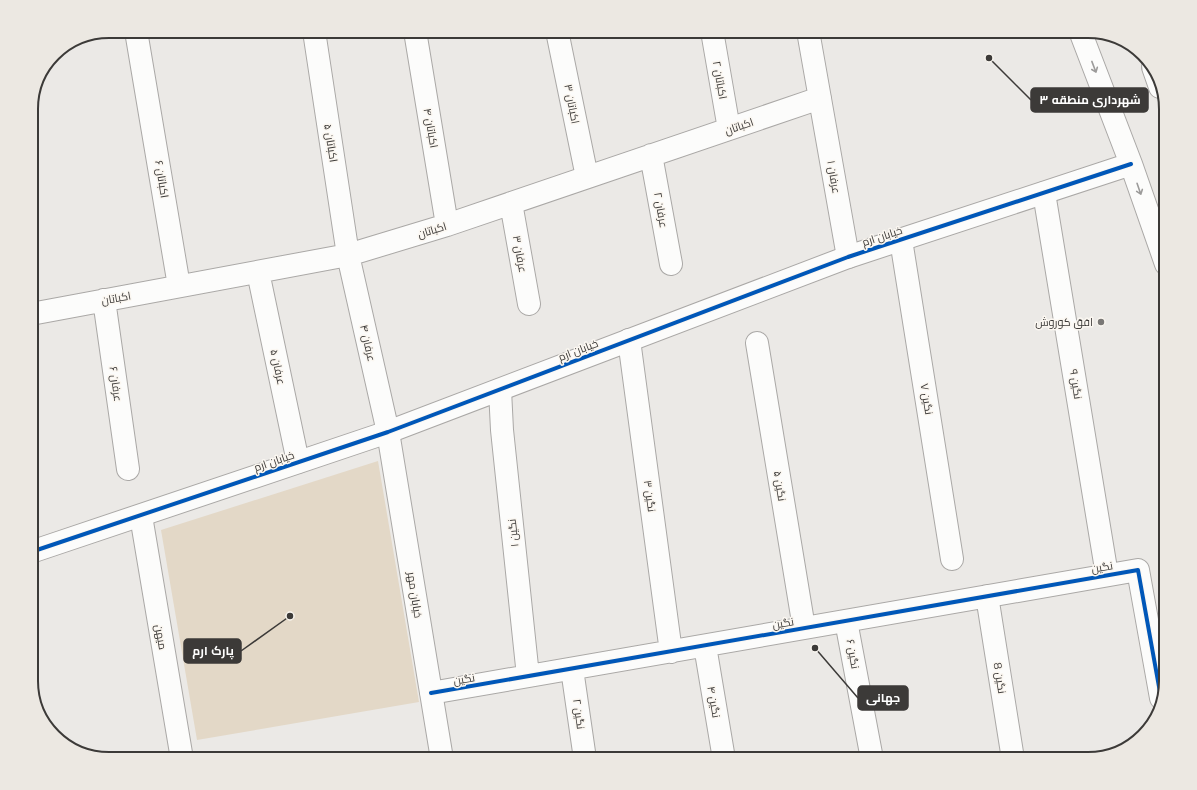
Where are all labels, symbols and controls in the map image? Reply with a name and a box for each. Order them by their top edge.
street label: اکباتان ۲ [710,60,730,100]
one-way arrow [1090,61,1098,73]
street label: اکباتان ۳ [561,83,583,125]
callout: شهرداری منطقه ۳ [1031,88,1148,112]
text: شهرداری منطقه ۳ [1039,92,1141,108]
street label: اکباتان ۴ [421,107,441,149]
street label: اکباتان [723,115,755,137]
street label: اکباتان ۵ [321,123,341,163]
street label: اکباتان ۶ [152,159,172,199]
street label: عرفان ۱ [824,159,844,195]
one-way arrow [1136,183,1144,195]
street label: عرفان ۲ [651,191,671,229]
street label: اکباتان [416,219,448,241]
street label: خیابان ارم [860,223,904,250]
street label: عرفان ۳ [510,234,530,274]
street label: اکباتان [100,289,132,307]
place label: افق کوروش [1035,315,1093,329]
marker: افق کوروش [1096,317,1106,327]
street label: عرفان ۴ [357,323,379,363]
street label: خیابان ارم [556,336,600,365]
street label: عرفان ۵ [267,348,289,386]
street label: عرفان ۶ [107,366,125,402]
street label: نگین ۹ [1067,368,1085,400]
street label: نگین ۷ [918,382,936,416]
street label: خیابان ارم [252,448,296,475]
street label: نگین ۵ [771,470,789,502]
street label: نگین ۳ [641,479,659,513]
street label: نگین ۱ [505,518,521,548]
street label: نگین [1090,558,1114,576]
street label: خیابان مهر [404,570,426,619]
street label: نگین [771,614,795,632]
street label: میهن [152,623,170,651]
street label: نگین ۶ [844,638,862,670]
callout: پارک ارم [184,639,241,663]
text: پارک ارم [192,643,234,660]
street label: نگین 8 [991,661,1009,695]
street label: نگین [452,670,476,688]
street label: نگین ۴ [704,685,724,719]
callout: جهانی [858,686,908,710]
text: جهانی [866,690,900,706]
street label: نگین ۲ [570,698,588,730]

